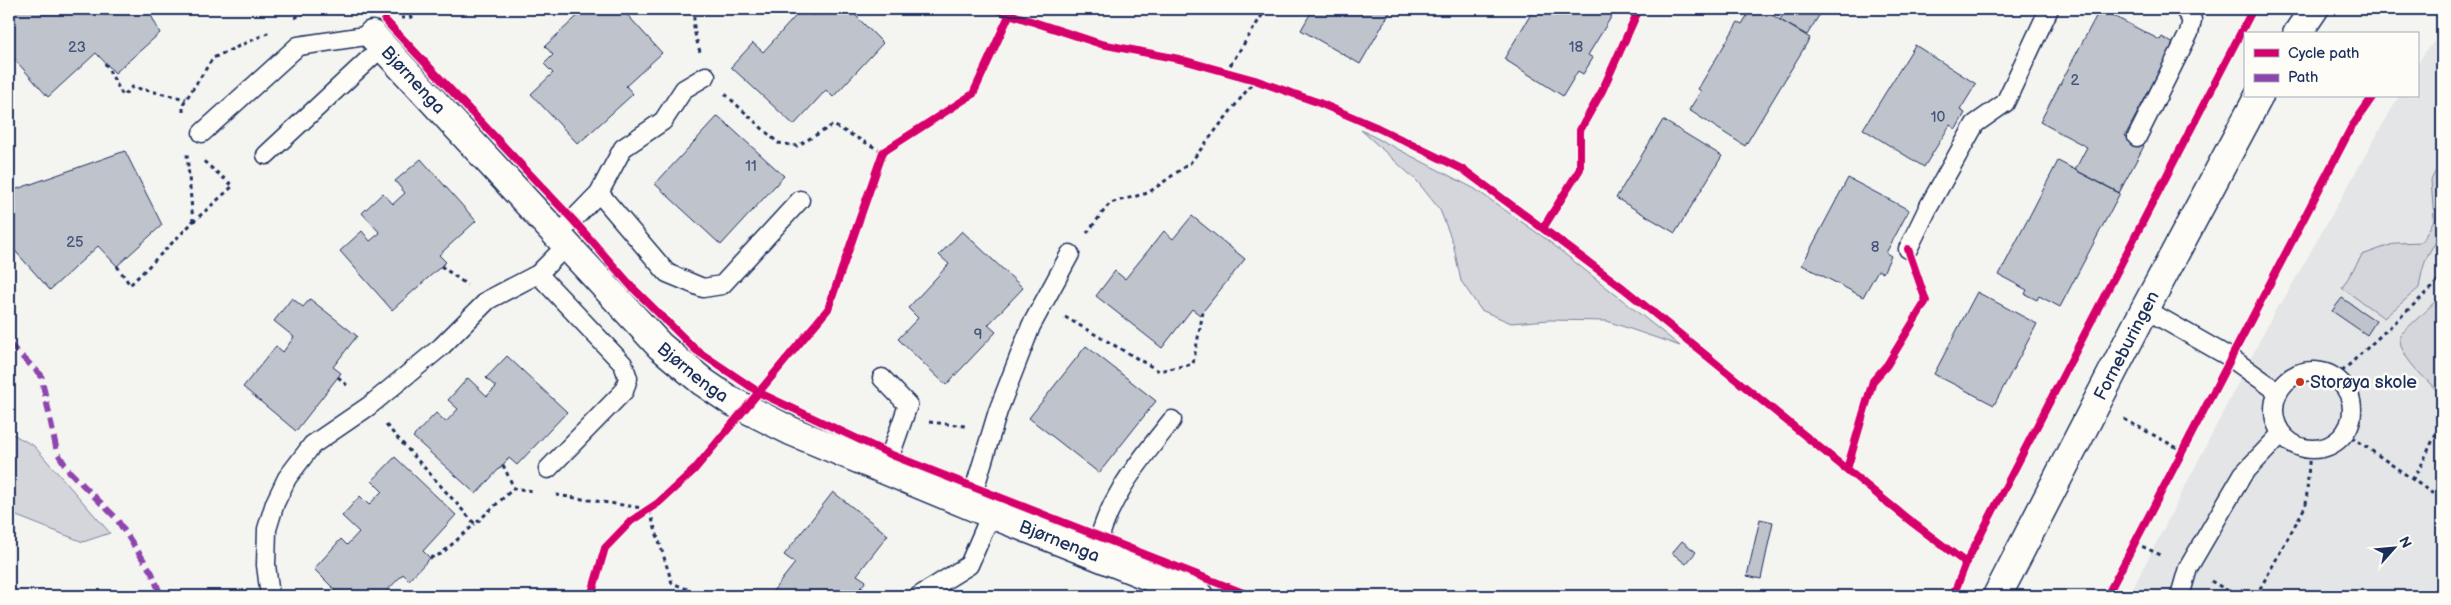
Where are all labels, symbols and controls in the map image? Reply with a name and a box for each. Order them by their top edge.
legend [2244,32,2418,98]
house number: 23 [68,38,86,57]
house number: 18 [1569,38,1584,57]
street label: Bjørnenga [377,41,450,118]
text: Cycle path [2288,44,2359,63]
text: Path [2288,68,2318,87]
house number: 2 [2071,71,2080,90]
house number: 10 [1931,108,1945,127]
house number: 11 [745,157,757,176]
house number: 25 [66,233,84,252]
house number: 8 [1871,238,1880,257]
street label: Forneburingen [2089,287,2163,403]
house number: 9 [974,325,982,344]
street label: Bjørnenga [653,338,732,407]
place label: Storøya skole [2310,372,2417,393]
marker: Storøya skole [2294,376,2306,388]
street label: Bjørnenga [1016,516,1103,566]
north arrow [2368,522,2418,572]
text: N [2395,534,2415,551]

